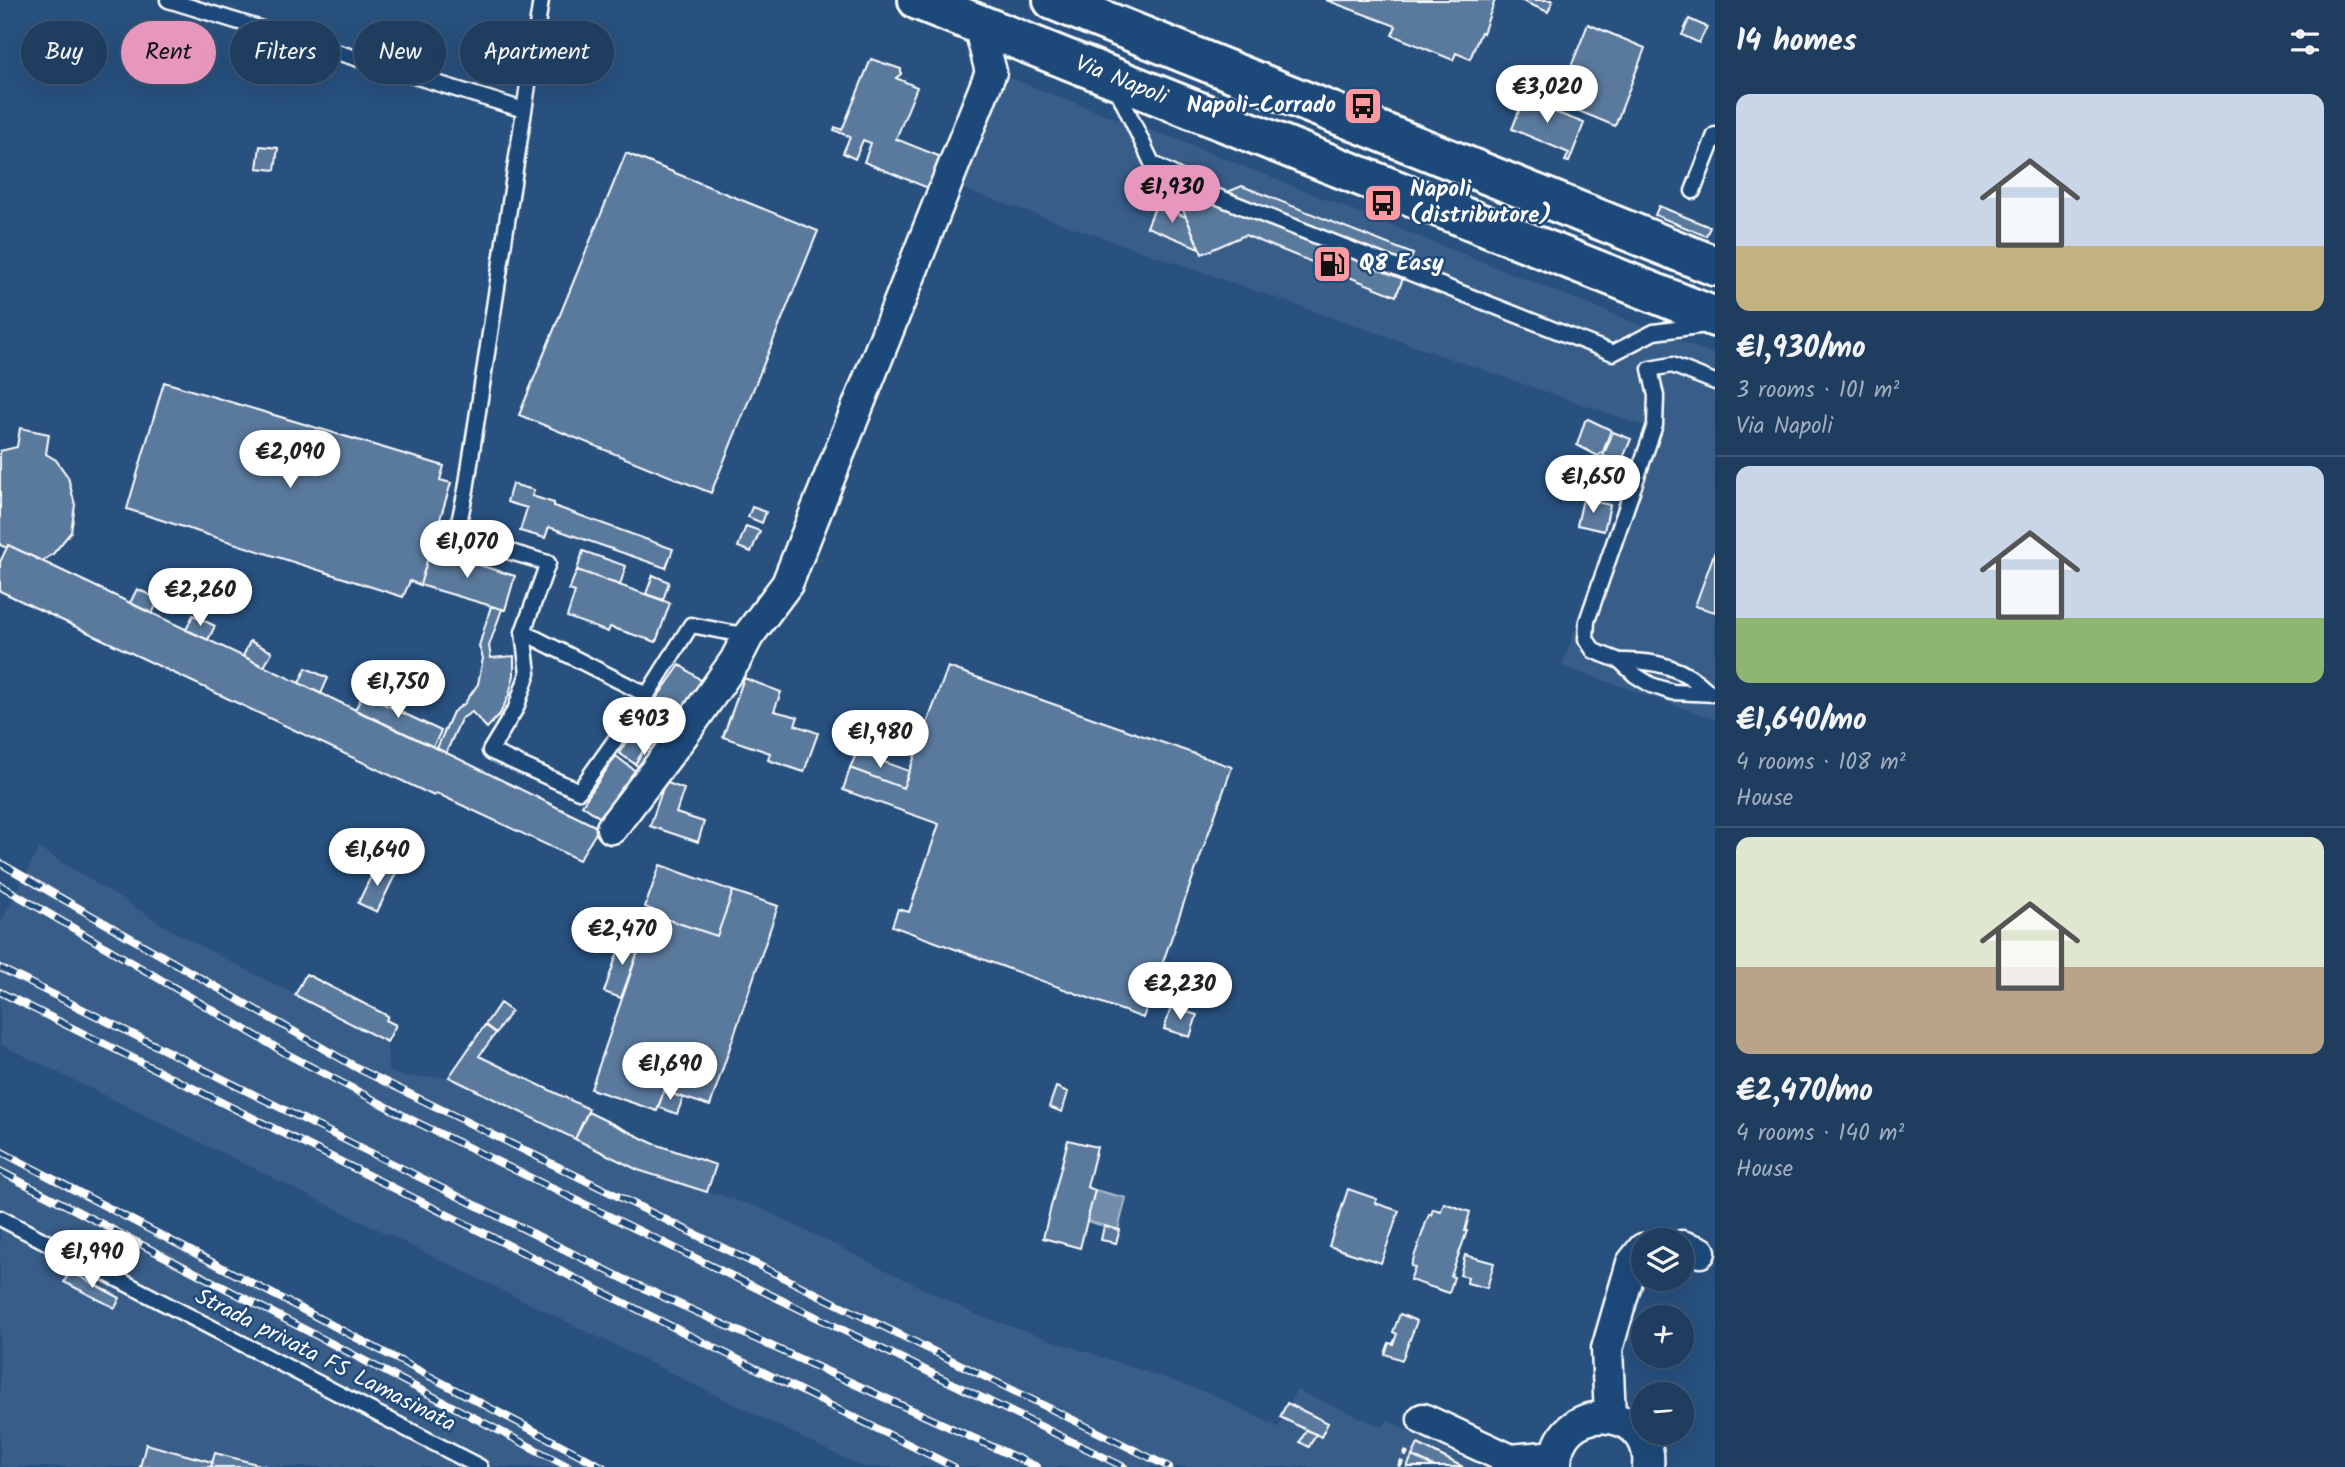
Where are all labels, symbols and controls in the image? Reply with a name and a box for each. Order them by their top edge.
text: 14 homes [1736,18,1857,66]
chip: Buy [21,21,107,84]
chip: Rent [121,21,216,84]
chip: Filters [230,21,340,84]
chip: New [354,21,446,84]
chip: Apartment [460,21,614,84]
icon: filters [2286,23,2324,61]
street label: Via Napoli [1069,46,1174,116]
pin: €3,020 [1490,66,1604,125]
text: €3,020 [1512,70,1582,106]
bus stop icon: Napoli-Corrado [1342,85,1384,127]
place label: Napoli-Corrado [1187,88,1336,124]
icon: home [1967,140,2093,266]
pin: €1,930 [1115,166,1229,225]
text: €1,930 [1140,170,1204,206]
place label: Napoli (distributore) [1410,172,1552,234]
bus stop icon: Napoli (distributore) [1362,182,1404,224]
fuel station icon: Q8 Easy [1311,243,1353,285]
place label: Q8 Easy [1359,246,1444,282]
text: €1,930/mo [1736,325,1866,373]
text: 3 rooms · 101 m² [1736,373,1899,409]
text: Via Napoli [1736,409,1833,445]
pin: €2,090 [233,430,347,490]
text: €2,090 [255,435,325,471]
pin: €1,650 [1536,456,1650,515]
text: €1,650 [1561,460,1625,496]
icon: home [1967,512,2093,638]
pin: €1,070 [410,520,524,580]
text: €1,070 [436,525,498,561]
pin: €2,260 [143,568,257,628]
text: €2,260 [164,573,236,609]
pin: €1,750 [341,660,455,720]
text: €1,750 [367,665,429,701]
text: €1,640/mo [1736,697,1867,745]
pin: €903 [603,698,685,757]
text: €903 [619,702,669,738]
pin: €1,980 [823,710,937,770]
text: €1,980 [848,715,912,751]
text: 4 rooms · 108 m² [1736,745,1906,781]
text: House [1736,781,1793,817]
pin: €1,640 [320,828,434,888]
text: €1,640 [345,833,409,869]
icon: home [1967,883,2093,1009]
pin: €2,470 [565,908,679,967]
text: €2,470 [587,912,657,948]
pin: €2,230 [1123,962,1237,1022]
text: €2,230 [1144,967,1216,1003]
pin: €1,690 [613,1042,727,1102]
text: €1,690 [638,1047,702,1083]
text: €2,470/mo [1736,1068,1873,1116]
text: 4 rooms · 140 m² [1736,1116,1904,1152]
text: House [1736,1152,1793,1188]
map controls [1631,1228,1694,1445]
button: layers [1631,1228,1694,1291]
pin: €1,990 [35,1230,149,1290]
text: €1,990 [61,1235,123,1271]
street label: Strada privata FS Lamasinata [188,1279,462,1443]
button: + [1631,1305,1694,1368]
button: − [1631,1382,1694,1445]

